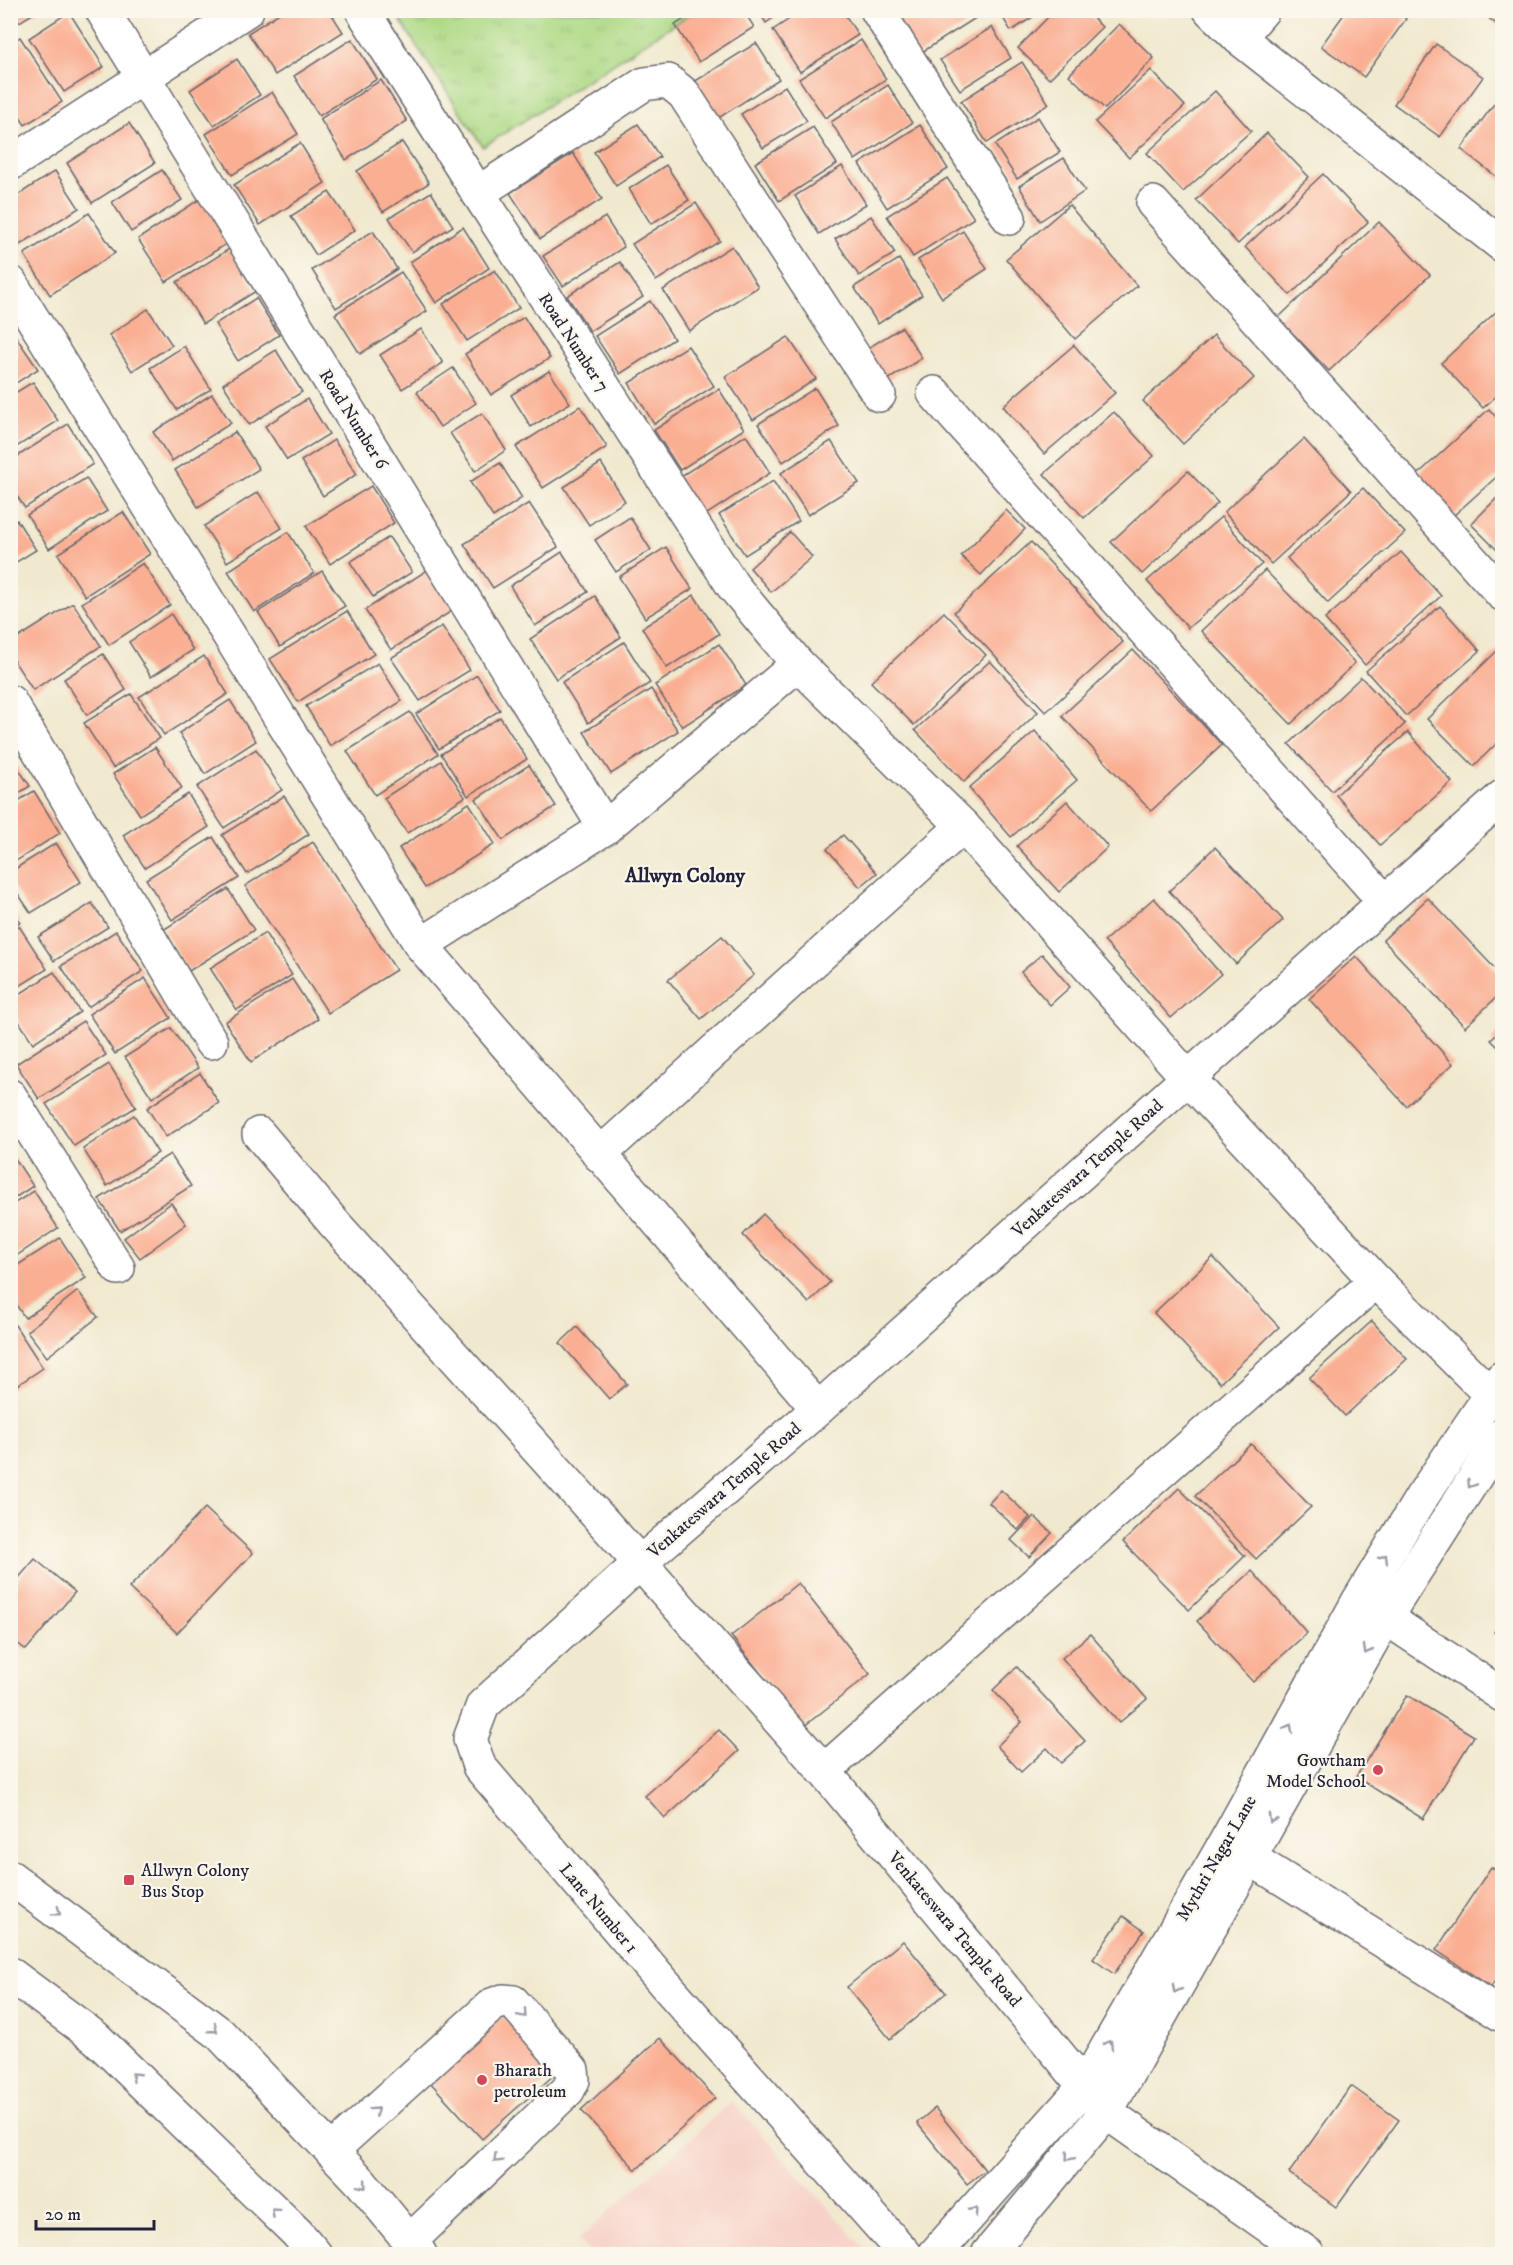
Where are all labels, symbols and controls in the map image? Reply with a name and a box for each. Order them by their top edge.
street label: Road Number 7 [533,289,613,396]
street label: Road Number 6 [314,366,393,474]
district label: Allwyn Colony [624,864,746,889]
street label: Venkateswara Temple Road [1007,1095,1168,1243]
street label: Venkateswara Temple Road [643,1418,806,1564]
one-way arrow [1467,1478,1478,1489]
one-way arrow [1377,1554,1389,1564]
one-way arrow [1363,1643,1375,1654]
one-way arrow [1282,1724,1293,1734]
place label: Gowtham Model School [1266,1750,1367,1793]
marker: Gowtham Model School [1371,1763,1385,1777]
street label: Mythri Nagar Lane [1172,1792,1262,1925]
one-way arrow [1267,1813,1279,1824]
street label: Venkateswara Temple Road [882,1847,1026,2012]
street label: Lane Number 1 [554,1859,642,1958]
place label: Allwyn Colony Bus Stop [141,1860,249,1903]
marker: Allwyn Colony Bus Stop [122,1873,136,1887]
one-way arrow [51,1905,62,1916]
one-way arrow [1171,1983,1183,1993]
one-way arrow [516,2007,527,2018]
one-way arrow [207,2021,218,2032]
one-way arrow [1102,2039,1113,2050]
place label: Bharath petroleum [493,2060,567,2103]
one-way arrow [131,2073,142,2084]
marker: Bharath petroleum [475,2073,489,2087]
one-way arrow [368,2107,379,2118]
one-way arrow [1065,2150,1076,2161]
one-way arrow [493,2151,504,2162]
one-way arrow [356,2178,367,2189]
scale bar [36,2193,154,2231]
text: 20 m [45,2204,81,2226]
one-way arrow [967,2207,978,2218]
one-way arrow [271,2208,281,2219]

